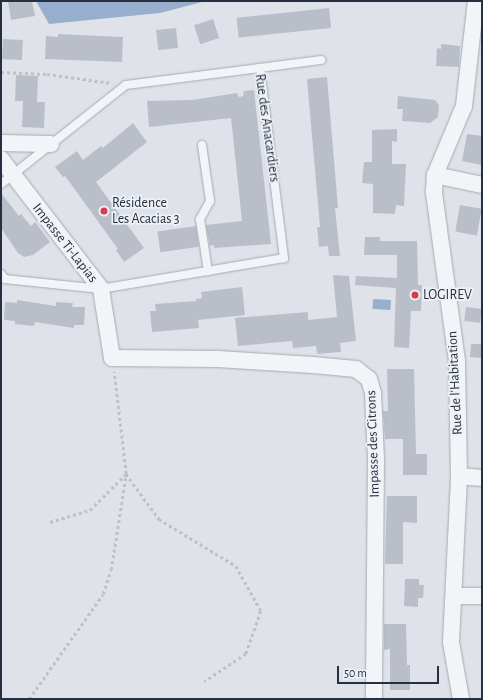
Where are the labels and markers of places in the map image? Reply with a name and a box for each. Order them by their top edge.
place label: Résidence Les Acacias 3 [112,195,180,228]
marker: Résidence Les Acacias 3 [99,206,109,216]
place label: LOGIREV [423,287,472,303]
marker: LOGIREV [410,290,420,300]

